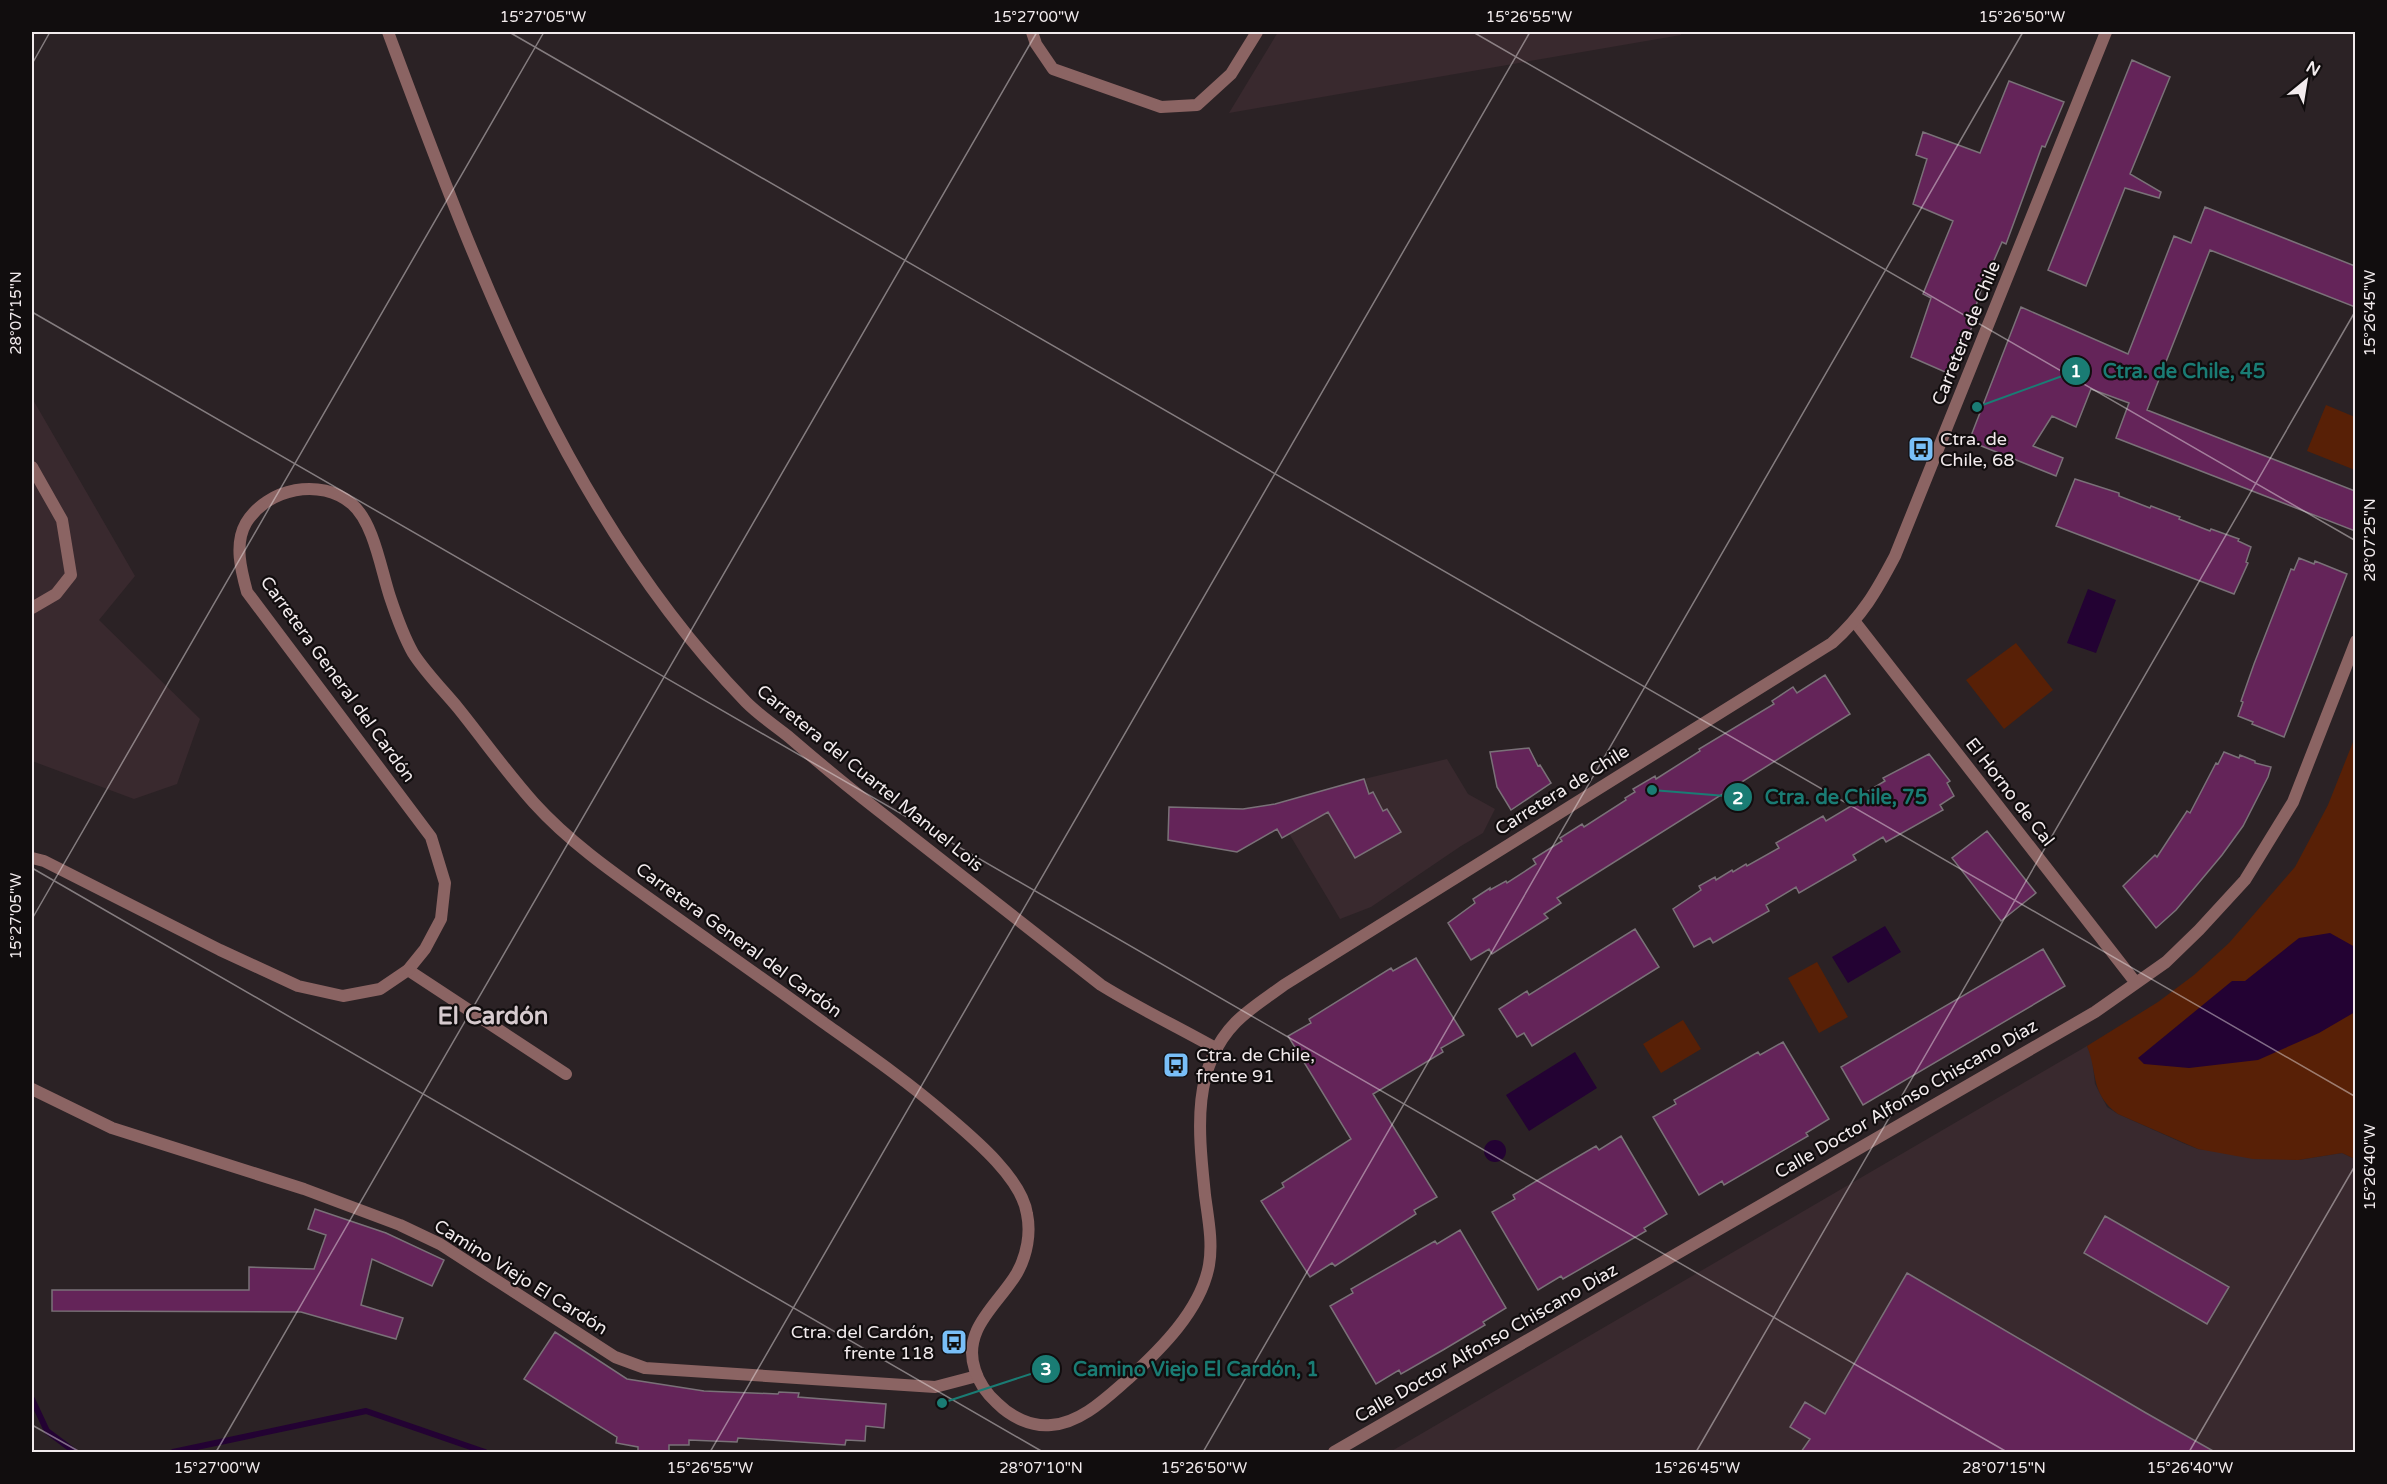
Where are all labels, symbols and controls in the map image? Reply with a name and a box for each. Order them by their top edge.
text: 15°27'05"W [500,8,586,26]
text: 15°27'00"W [993,8,1079,26]
text: 15°26'55"W [1486,8,1572,26]
text: 15°26'50"W [1979,8,2065,26]
north arrow [2276,51,2336,111]
text: N [2302,57,2324,81]
street label: Carretera de Chile [1927,258,2005,408]
text: 15°26'45"W [2361,270,2379,356]
text: 28°07'15"N [7,271,25,355]
callout: Ctra. de Chile, 45 [2061,352,2277,390]
text: 1 [2070,360,2082,382]
text: Ctra. de Chile, 45 [2103,360,2265,384]
place label: Ctra. de Chile, 68 [1940,428,2015,471]
bus stop icon: Ctra. de Chile, 68 [1906,434,1936,464]
text: 28°07'25"N [2361,498,2379,582]
street label: Carretera General del Cardón [256,572,420,786]
street label: Carretera del Cuartel Manuel Lois [752,680,988,876]
street label: El Horno de Cal [1961,733,2059,851]
street label: Carretera de Chile [1491,740,1633,840]
callout: Ctra. de Chile, 75 [1723,778,1939,816]
text: Ctra. de Chile, 75 [1765,786,1927,810]
text: 2 [1732,787,1744,809]
street label: Carretera General del Cardón [632,858,846,1022]
text: 15°27'05"W [7,873,25,959]
district label: El Cardón [438,1002,548,1031]
street label: Calle Doctor Alfonso Chiscano Díaz [1771,1015,2041,1183]
place label: Ctra. de Chile, frente 91 [1196,1044,1315,1087]
bus stop icon: Ctra. de Chile, frente 91 [1161,1050,1191,1080]
text: 15°26'40"W [2361,1124,2379,1210]
street label: Camino Viejo El Cardón [430,1215,612,1339]
street label: Calle Doctor Alfonso Chiscano Díaz [1351,1259,1621,1427]
place label: Ctra. del Cardón, frente 118 [791,1321,934,1364]
bus stop icon: Ctra. del Cardón, frente 118 [939,1327,969,1357]
callout: Camino Viejo El Cardón, 1 [1031,1350,1331,1388]
text: 3 [1040,1358,1052,1380]
text: Camino Viejo El Cardón, 1 [1073,1358,1319,1382]
text: 15°27'00"W [174,1459,260,1477]
text: 15°26'55"W [667,1459,753,1477]
text: 28°07'10"N [999,1459,1083,1477]
text: 15°26'50"W [1161,1459,1247,1477]
text: 15°26'45"W [1654,1459,1740,1477]
text: 28°07'15"N [1962,1459,2046,1477]
text: 15°26'40"W [2147,1459,2233,1477]

